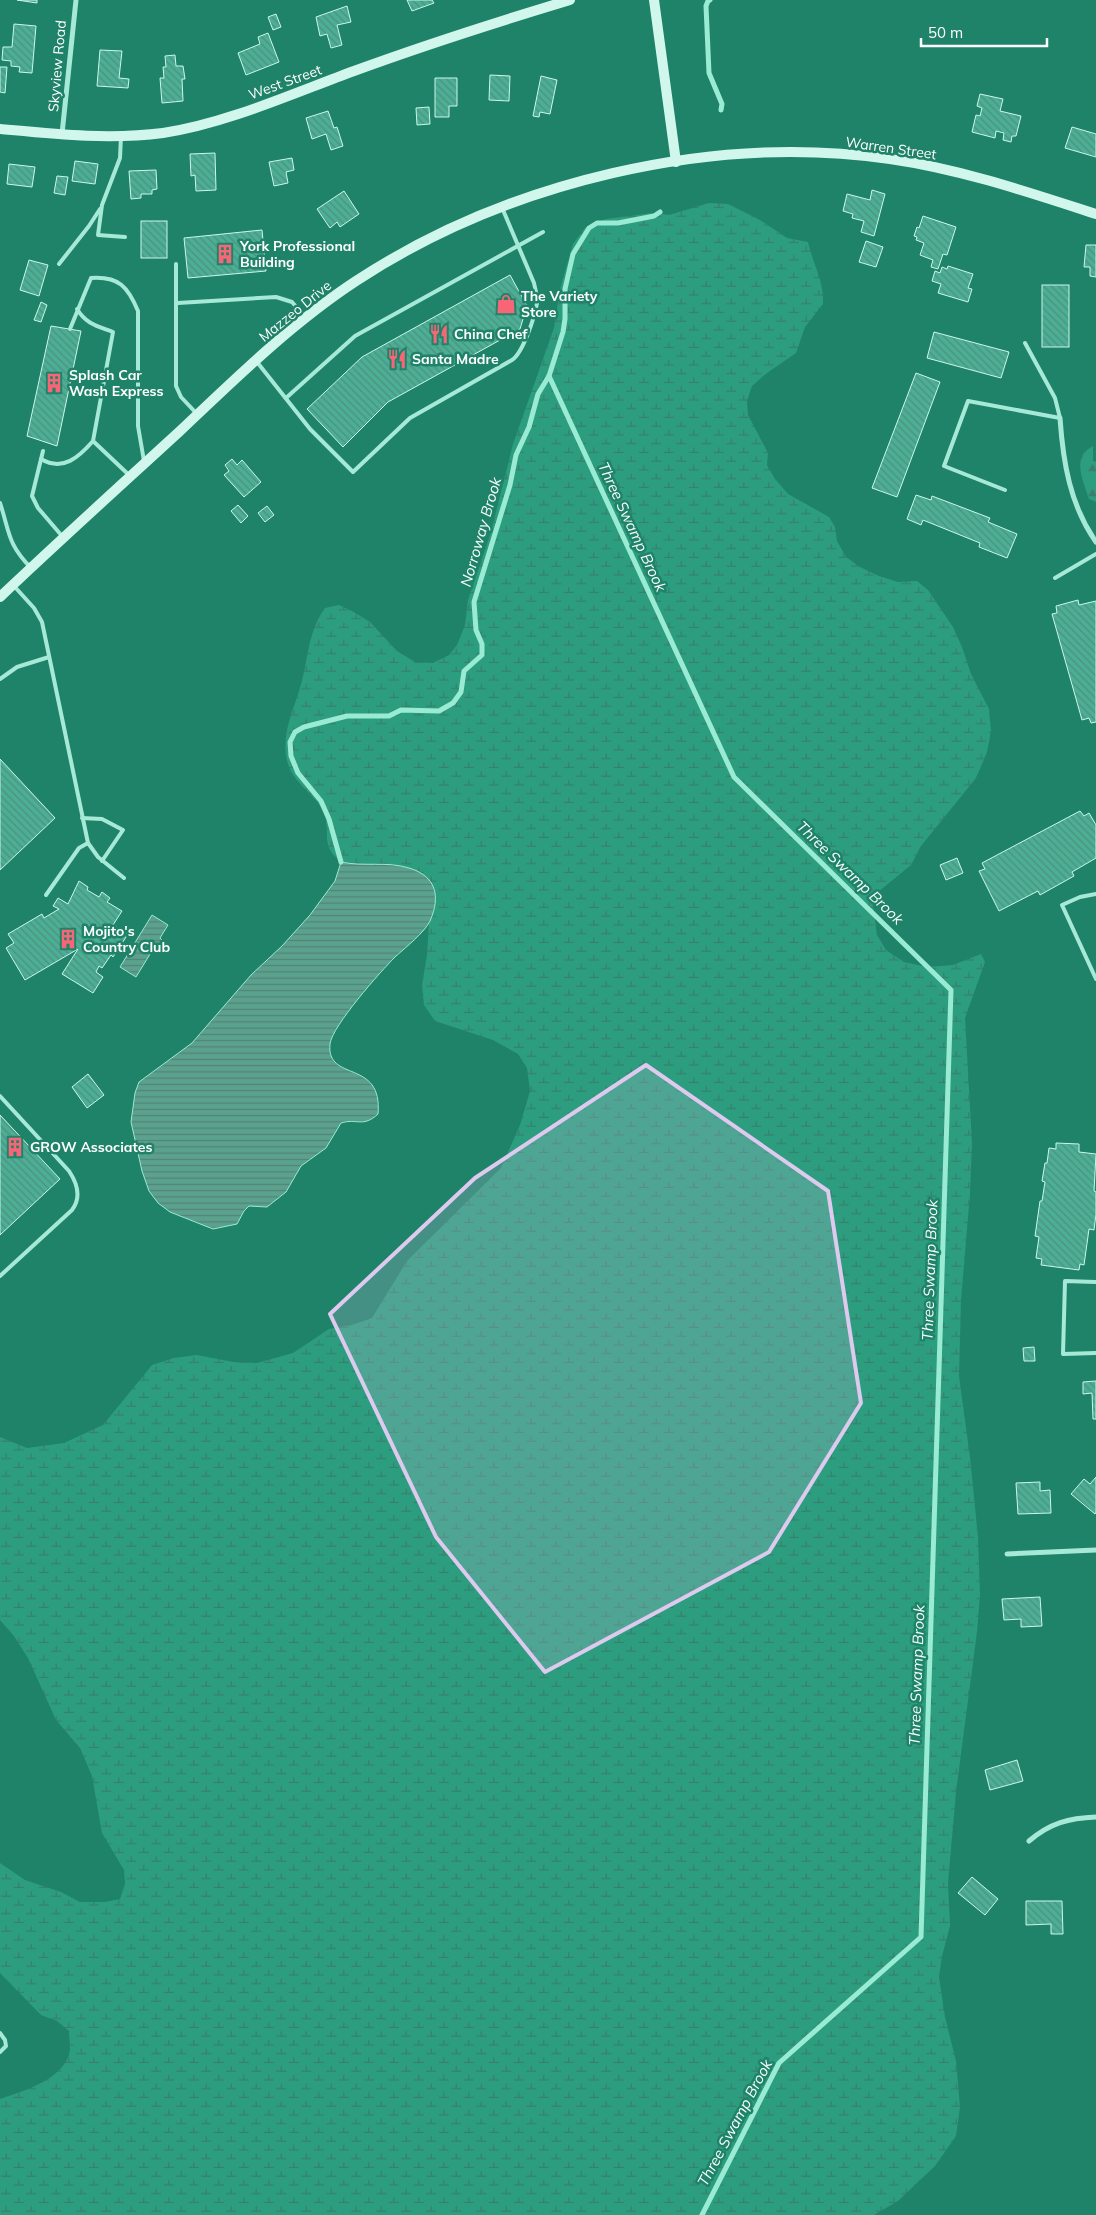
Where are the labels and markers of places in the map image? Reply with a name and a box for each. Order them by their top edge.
place label: York Professional Building [239,237,355,271]
building icon: York Professional Building [214,243,236,265]
place label: The Variety Store [521,287,598,321]
shop icon: The Variety Store [495,293,517,315]
restaurant icon: China Chef [428,323,450,345]
place label: China Chef [454,325,528,343]
restaurant icon: Santa Madre [386,348,408,370]
place label: Santa Madre [412,350,499,368]
place label: Splash Car Wash Express [69,366,164,400]
building icon: Splash Car Wash Express [43,372,65,394]
place label: Mojito's Country Club [83,922,170,956]
building icon: Mojito's Country Club [57,928,79,950]
building icon: GROW Associates [4,1136,26,1158]
place label: GROW Associates [30,1138,152,1156]

